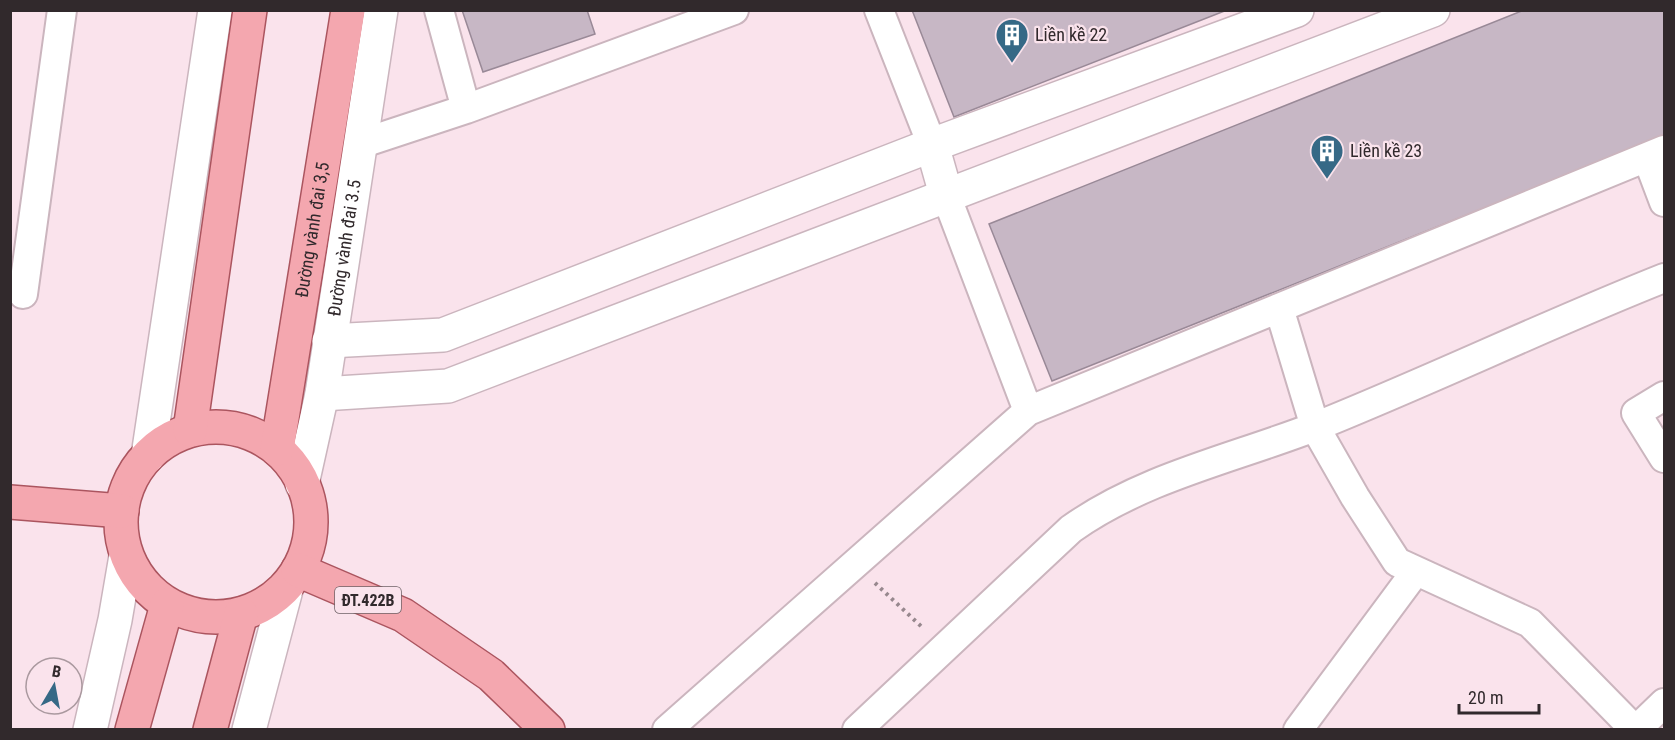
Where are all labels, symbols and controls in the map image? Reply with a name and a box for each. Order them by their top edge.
building icon: Liền kề 22 [994,17,1030,64]
place label: Liền kề 22 [1035,24,1107,45]
building icon: Liền kề 23 [1309,133,1345,180]
place label: Liền kề 23 [1350,140,1422,161]
street label: Đường vành đai 3,5 [291,160,333,299]
street label: Đường vành đai 3.5 [323,178,365,318]
road number: ĐT.422B [335,587,401,613]
north arrow [24,656,84,716]
text: B [50,662,63,682]
scale bar [1459,677,1538,715]
text: 20 m [1468,687,1503,708]

